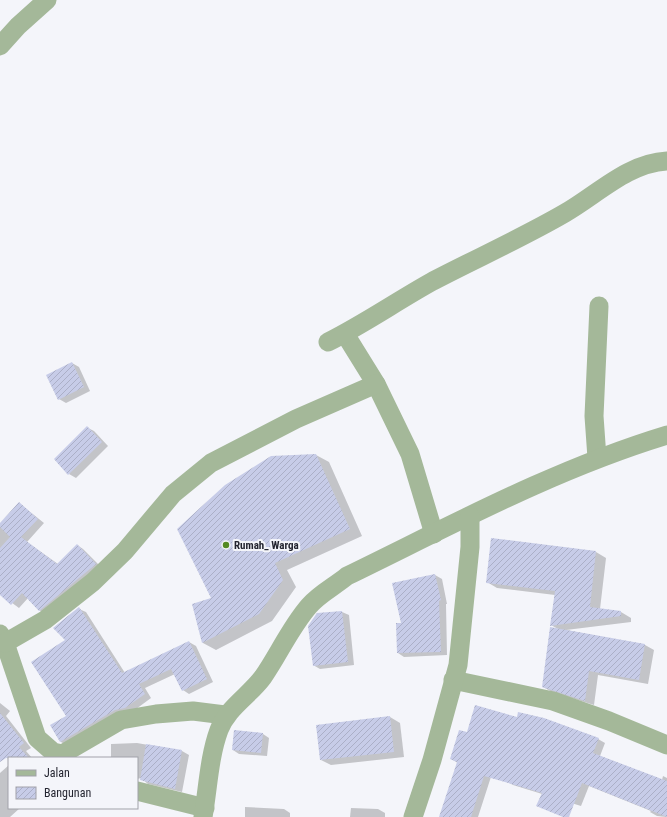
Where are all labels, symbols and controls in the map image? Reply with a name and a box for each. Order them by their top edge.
place label: Rumah_ Warga [234,539,299,552]
marker: Rumah_ Warga [221,540,231,550]
legend [8,757,138,809]
text: Jalan [44,766,70,780]
text: Bangunan [44,786,91,800]

